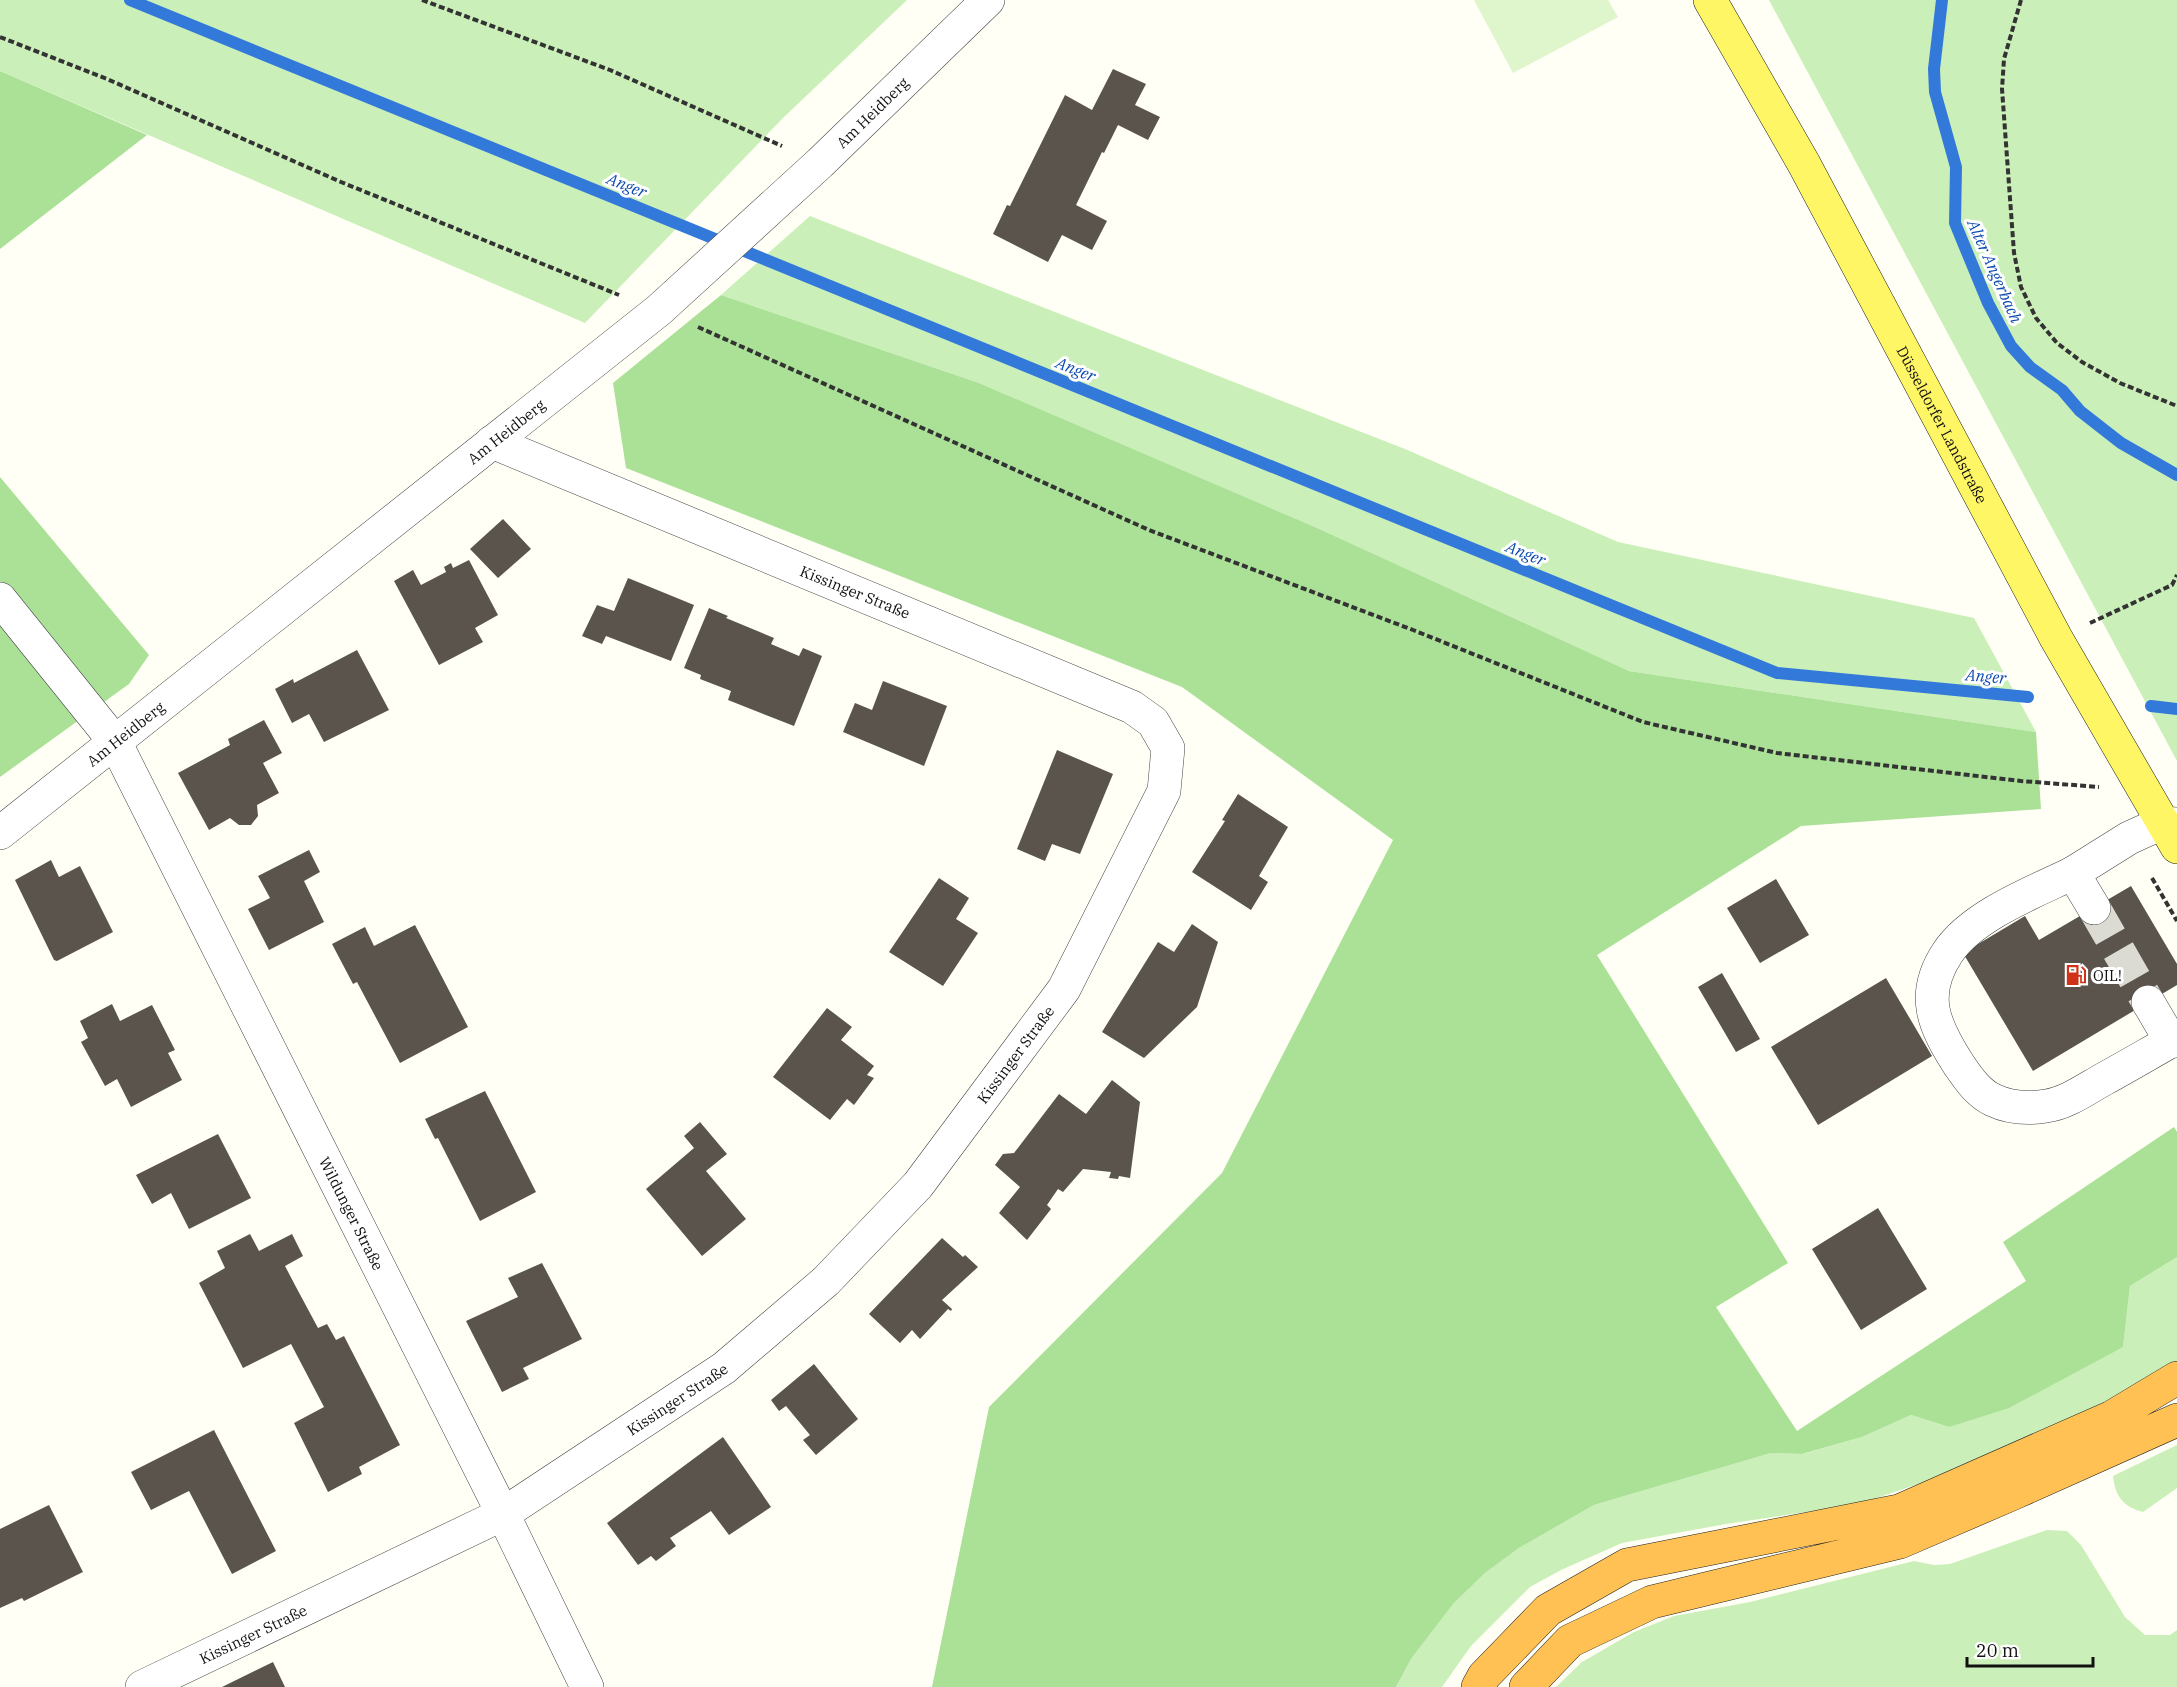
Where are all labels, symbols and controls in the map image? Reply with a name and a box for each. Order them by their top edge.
street label: Am Heidberg [832,73,912,152]
water label: Anger [603,168,651,202]
water label: Alter Angerbach [1963,215,2027,326]
street label: Düsseldorfer Landstraße [1893,342,1992,506]
water label: Anger [1052,352,1100,386]
street label: Am Heidberg [463,395,549,468]
water label: Anger [1502,536,1550,570]
street label: Kissinger Straße [797,561,913,623]
water label: Anger [1964,664,2008,688]
street label: Am Heidberg [83,697,168,770]
fuel station icon: OIL! [2064,963,2088,987]
place label: OIL! [2093,966,2122,985]
street label: Kissinger Straße [973,1002,1058,1107]
street label: Wildunger Straße [315,1153,388,1273]
street label: Kissinger Straße [623,1359,731,1439]
street label: Kissinger Straße [196,1600,310,1668]
scale bar [1967,1630,2093,1668]
text: 20 m [1976,1639,2019,1662]

